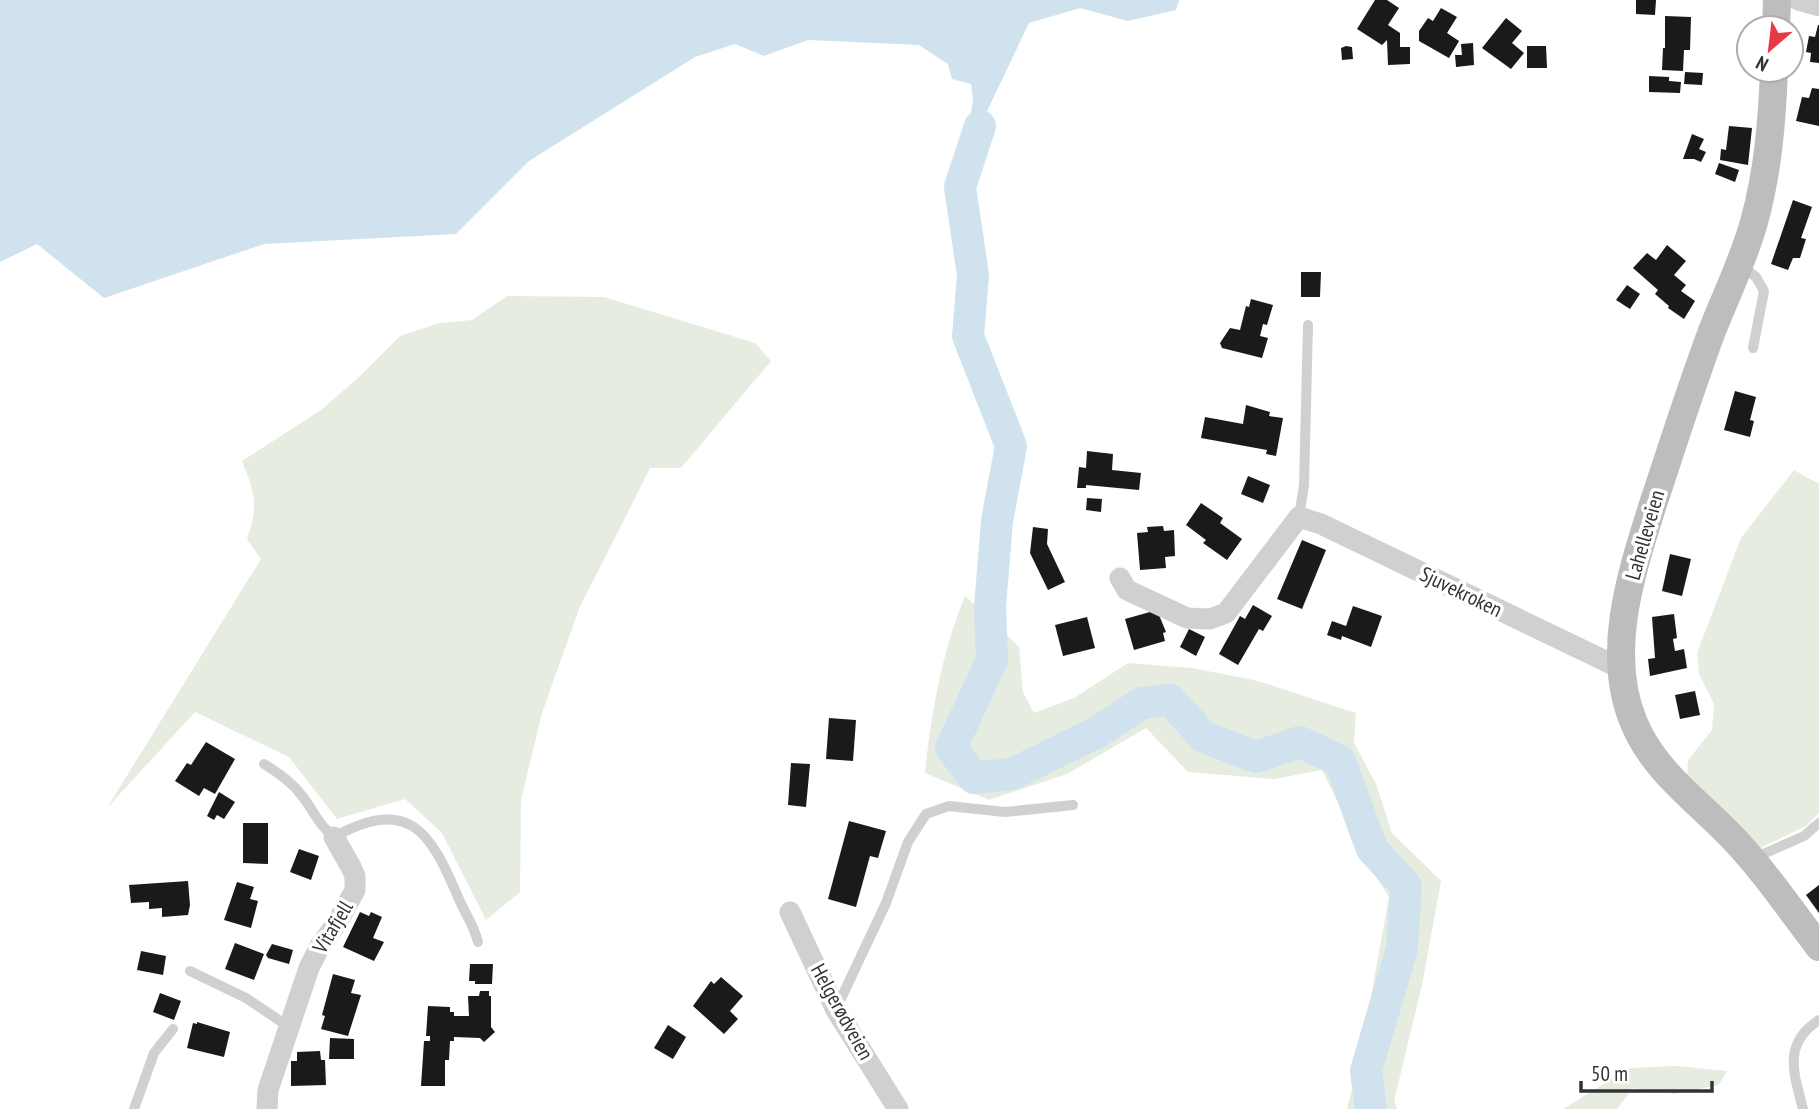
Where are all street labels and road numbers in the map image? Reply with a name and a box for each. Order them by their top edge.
street label: Lahelleveien [1619,487,1670,583]
street label: Sjuvekroken [1416,560,1507,623]
street label: Vitafjell [306,895,359,959]
street label: Helgerødveien [805,959,880,1065]

